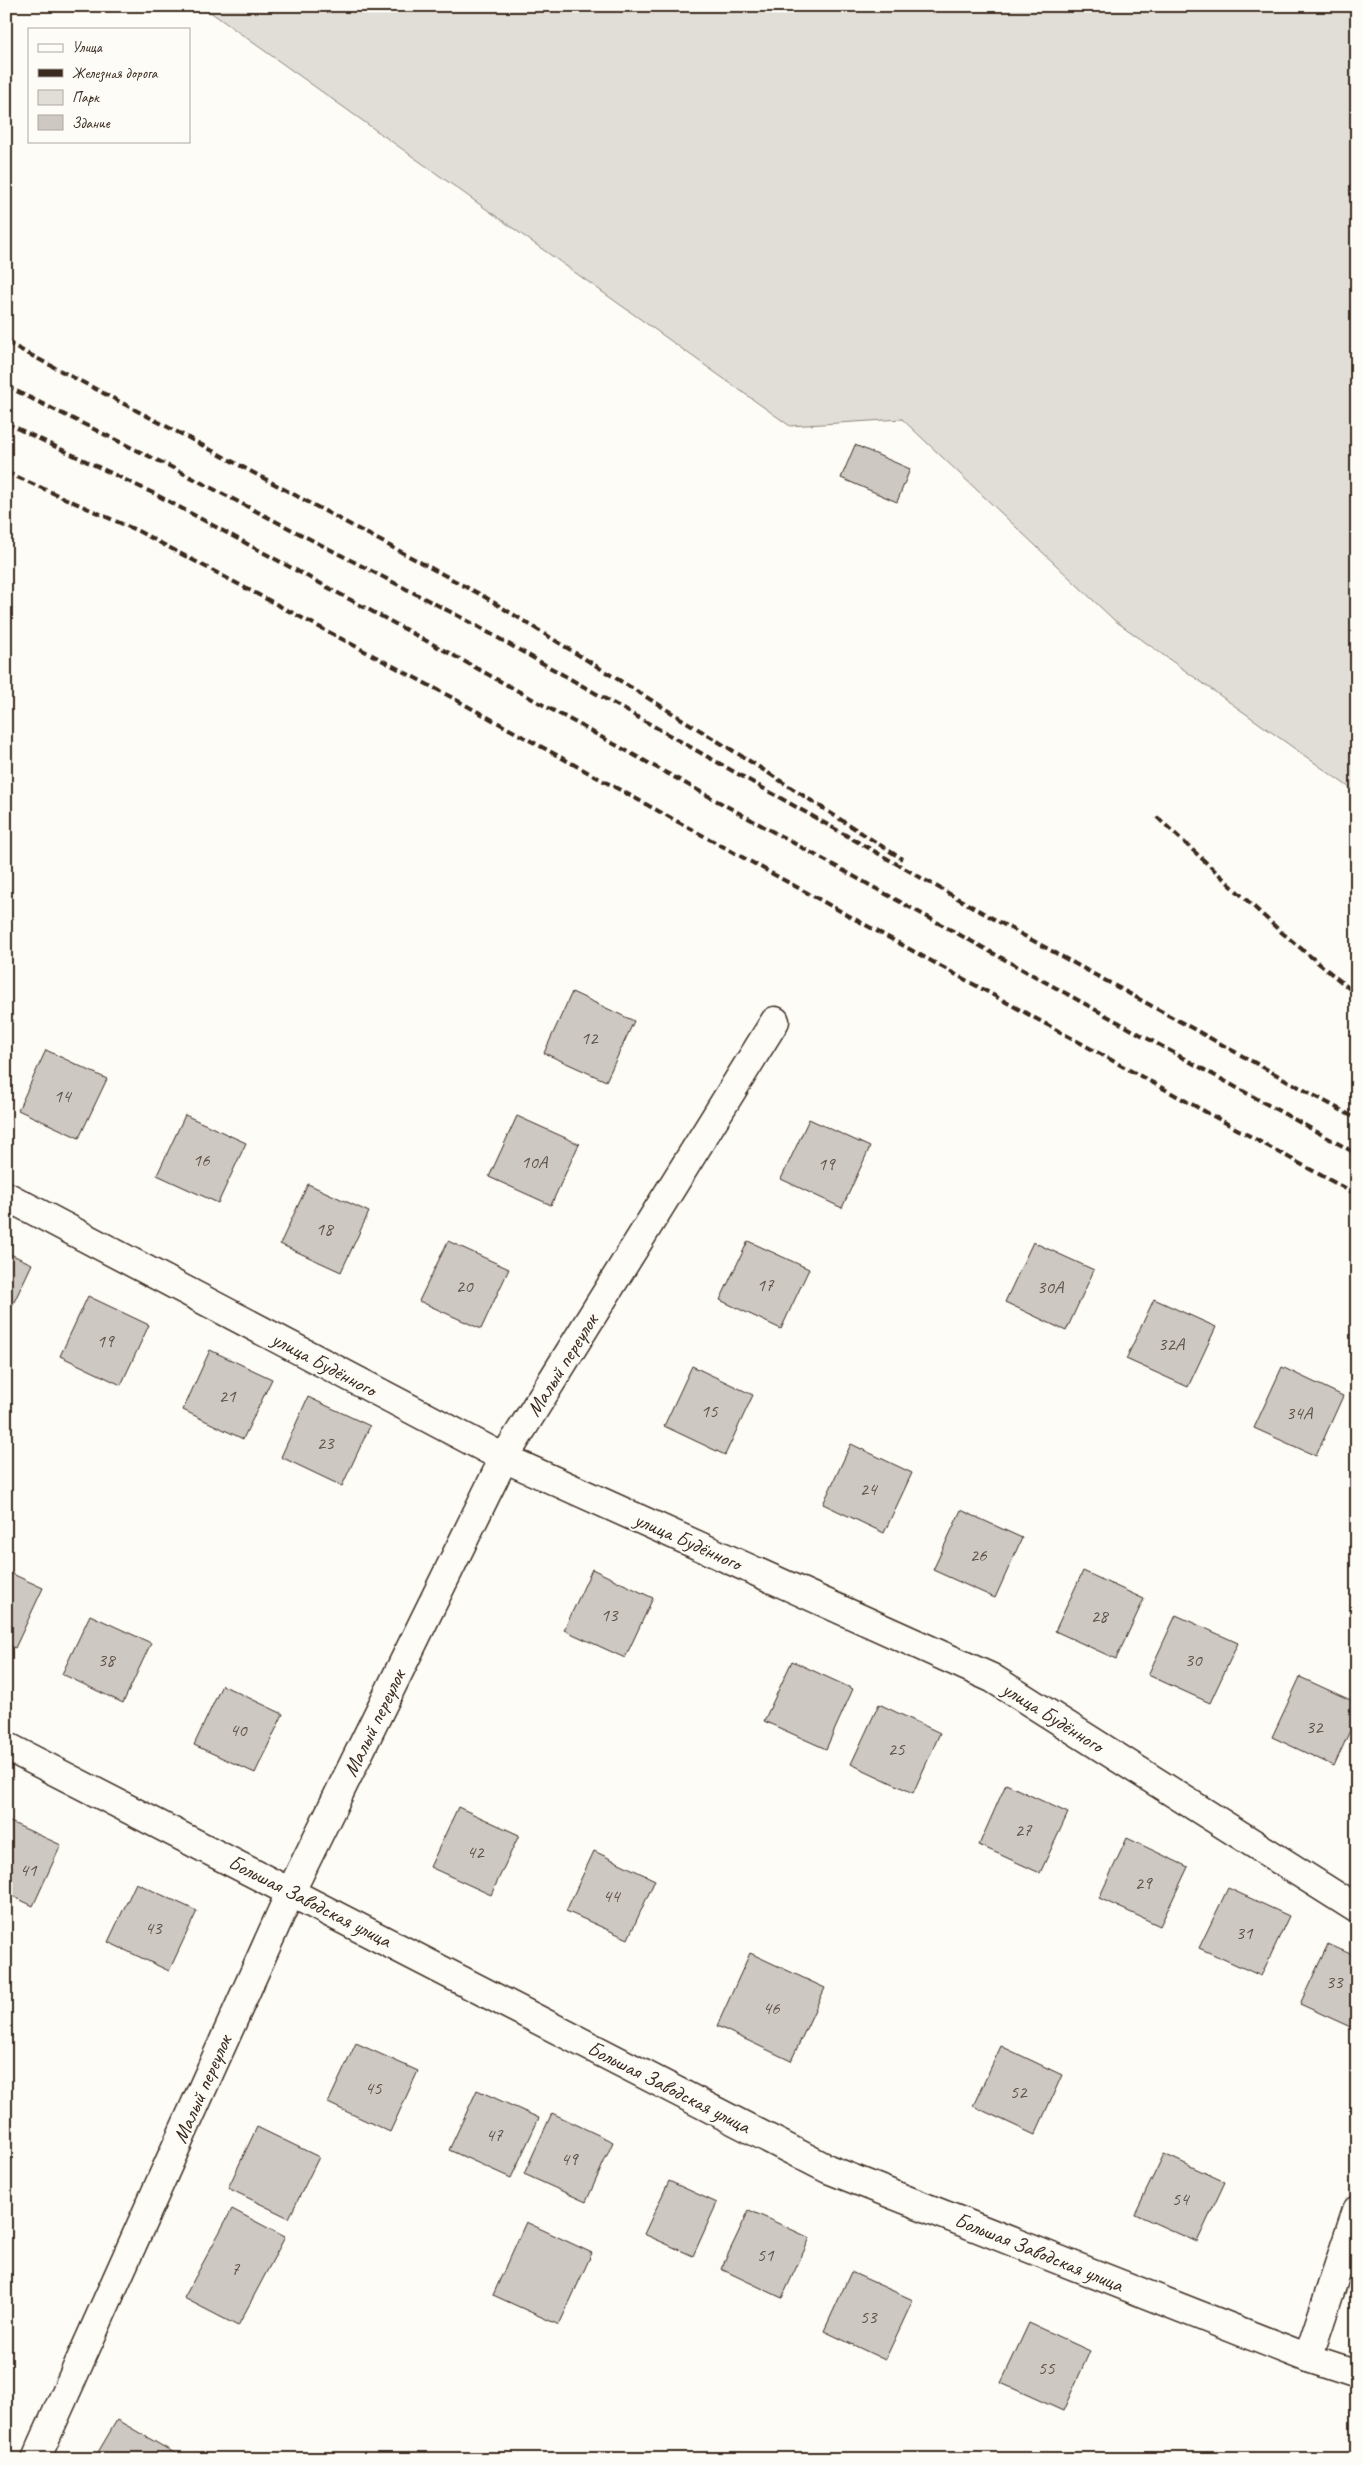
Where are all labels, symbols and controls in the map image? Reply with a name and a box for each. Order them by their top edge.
legend [28,28,190,142]
text: Улица [72,38,103,57]
text: Железная дорога [72,64,159,83]
text: Парк [72,88,100,107]
text: Здание [72,114,111,133]
house number: 12 [580,1026,599,1050]
house number: 14 [53,1084,73,1108]
house number: 16 [192,1148,211,1172]
house number: 10А [521,1150,549,1174]
house number: 19 [817,1152,836,1176]
house number: 18 [315,1217,335,1241]
house number: 17 [756,1273,775,1297]
house number: 20 [455,1274,474,1298]
house number: 30А [1037,1275,1065,1299]
street label: Малый переулок [520,1307,605,1421]
street label: улица Будённого [266,1325,383,1404]
house number: 19 [96,1329,115,1353]
house number: 32А [1158,1332,1186,1356]
house number: 21 [218,1384,237,1408]
house number: 15 [700,1399,719,1423]
house number: 34А [1286,1401,1314,1425]
house number: 23 [316,1431,335,1455]
house number: 24 [859,1477,879,1501]
street label: улица Будённого [629,1505,748,1577]
house number: 26 [969,1543,988,1567]
house number: 13 [600,1603,619,1627]
house number: 28 [1090,1604,1110,1628]
house number: 38 [97,1648,117,1672]
house number: 30 [1184,1648,1203,1672]
street label: Малый переулок [337,1663,412,1781]
street label: улица Будённого [996,1675,1111,1760]
house number: 32 [1305,1715,1324,1739]
house number: 40 [229,1718,248,1742]
house number: 25 [887,1737,906,1761]
house number: 27 [1014,1818,1033,1842]
house number: 42 [466,1840,485,1864]
street label: Большая Заводская улица [224,1849,397,1954]
house number: 41 [19,1858,38,1882]
house number: 29 [1134,1871,1153,1895]
house number: 44 [602,1884,622,1908]
house number: 43 [144,1916,163,1940]
house number: 31 [1235,1921,1254,1945]
house number: 33 [1325,1970,1344,1994]
house number: 46 [762,1996,781,2020]
street label: Малый переулок [167,2029,238,2147]
street label: Большая Заводская улица [583,2035,756,2140]
house number: 45 [364,2076,383,2100]
house number: 52 [1009,2080,1028,2104]
house number: 47 [485,2123,504,2147]
house number: 49 [560,2147,579,2171]
house number: 54 [1171,2187,1191,2211]
street label: Большая Заводская улица [951,2206,1129,2298]
house number: 51 [756,2243,775,2267]
house number: 7 [231,2257,241,2281]
house number: 53 [859,2305,878,2329]
house number: 55 [1037,2356,1056,2380]

